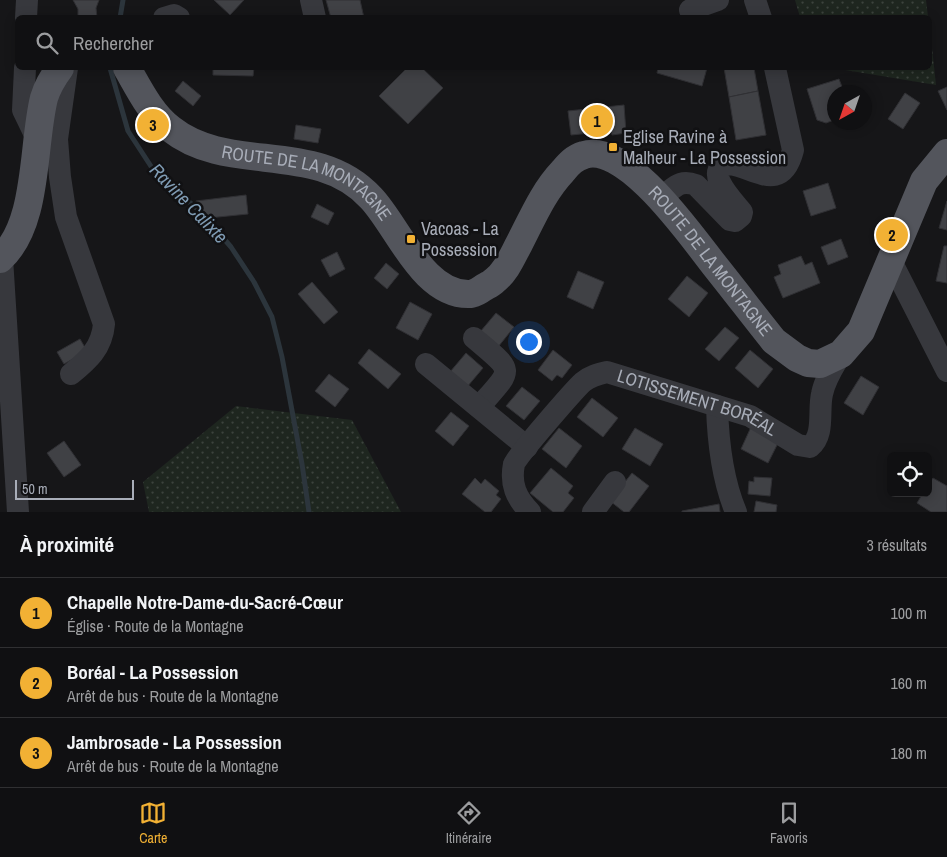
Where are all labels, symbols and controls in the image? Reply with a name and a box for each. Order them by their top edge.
search box [15,15,932,70]
icon: search [33,29,61,57]
text: Rechercher [73,30,154,56]
north arrow [827,85,872,130]
pin: 1 [581,102,613,140]
pin: 3 [137,106,169,144]
place label: Eglise Ravine à Malheur - La Possession [623,124,786,170]
street label: ROUTE DE LA MONTAGNE [220,139,398,226]
marker: Eglise Ravine à Malheur - La Possession [607,141,619,153]
water label: Ravine Calixte [144,157,234,249]
street label: ROUTE DE LA MONTAGNE [643,180,778,341]
place label: Vacoas - La Possession [421,216,499,262]
pin: 2 [876,216,908,254]
marker: Vacoas - La Possession [405,233,417,245]
your location [516,329,542,355]
street label: LOTISSEMENT BORÉAL [614,363,782,442]
map controls [887,452,932,497]
button: locate [887,452,932,497]
scale bar [15,477,134,500]
text: 50 m [22,480,48,498]
text: À proximité [20,530,114,559]
text: 3 résultats [866,534,927,556]
text: Chapelle Notre-Dame-du-Sacré-Cœur [67,589,343,615]
text: 1 [32,602,40,624]
text: 100 m [891,602,927,624]
text: Église · Route de la Montagne [67,615,244,637]
text: Boréal - La Possession [67,659,238,685]
text: 2 [32,672,40,694]
text: 160 m [891,672,927,694]
text: Arrêt de bus · Route de la Montagne [67,685,279,707]
text: Jambrosade - La Possession [67,729,282,755]
text: 3 [32,742,40,764]
text: 180 m [891,742,927,764]
text: Arrêt de bus · Route de la Montagne [67,755,279,777]
tab: Carte [139,799,167,847]
tab: Itinéraire [446,799,492,847]
tab: Favoris [770,799,808,847]

